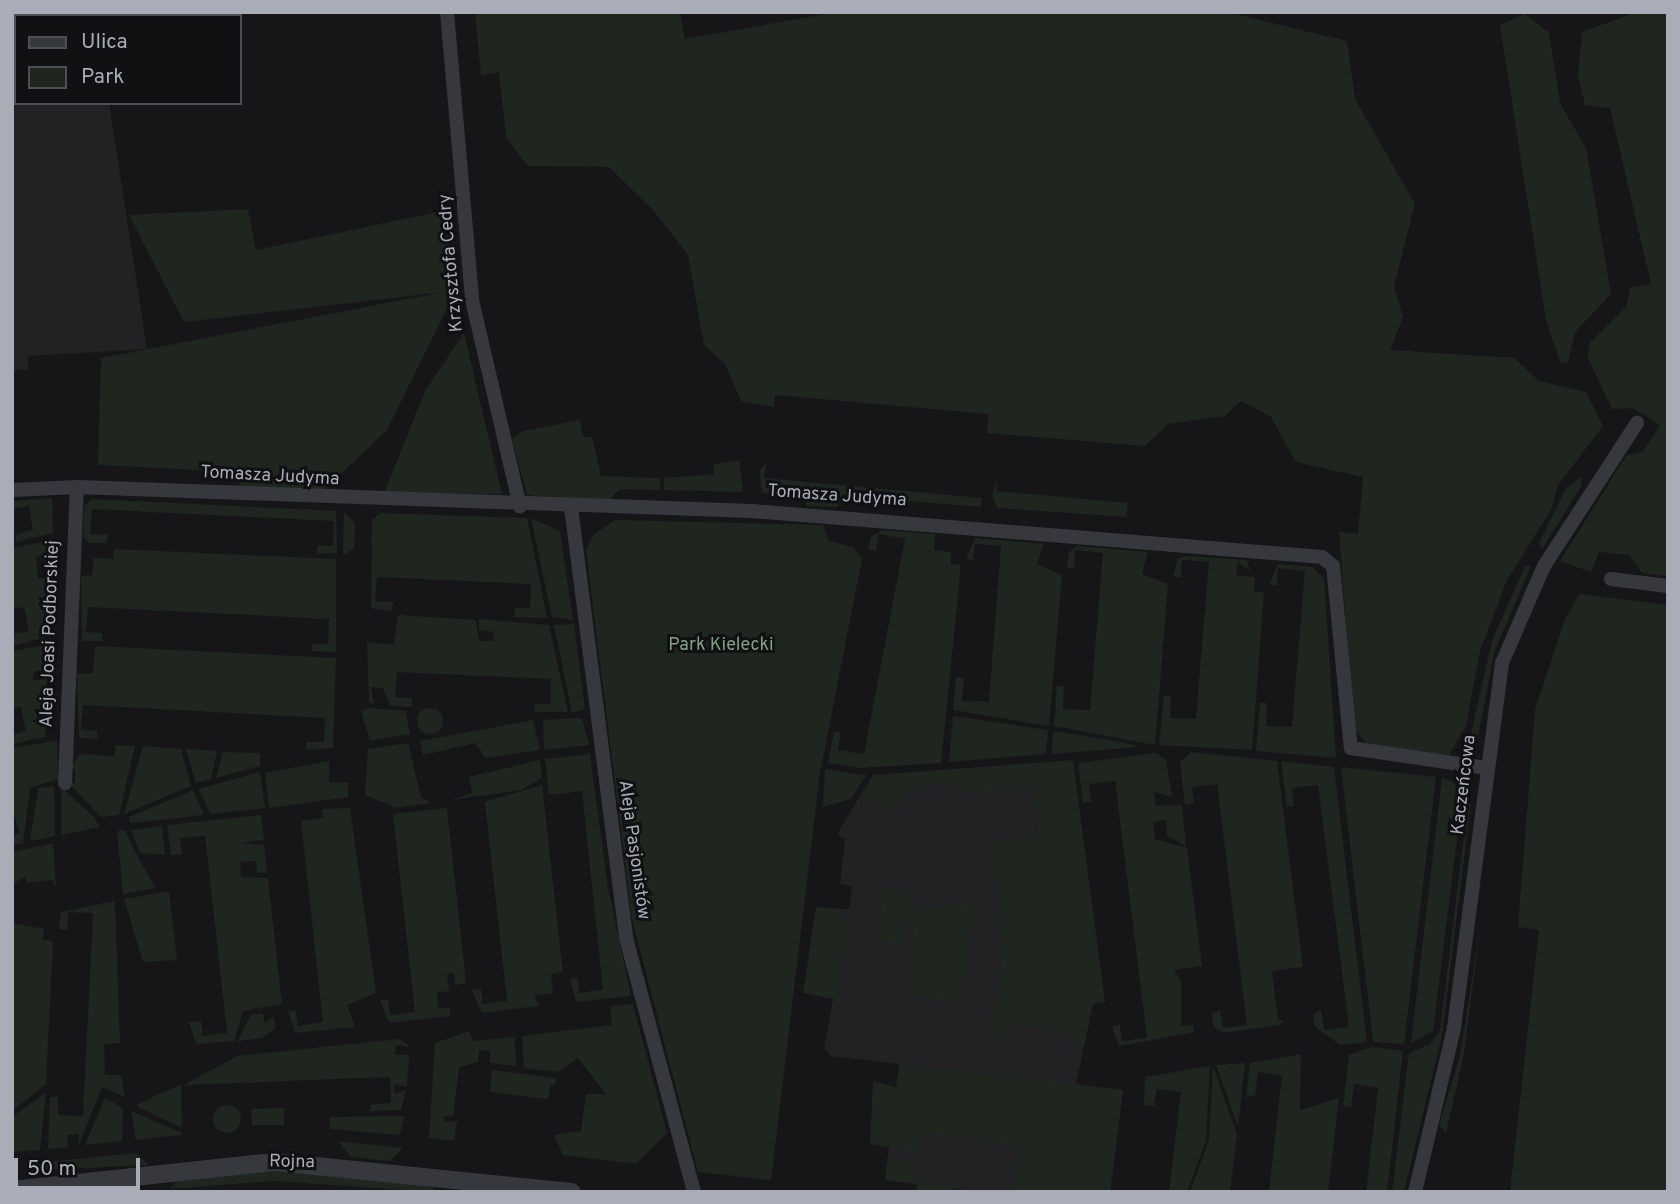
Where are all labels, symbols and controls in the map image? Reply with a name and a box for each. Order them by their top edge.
legend [14,14,242,105]
text: Ulica [81,29,128,56]
text: Park [81,64,124,91]
street label: Krzysztofa Cedry [435,193,469,333]
street label: Tomasza Judyma [200,463,340,491]
street label: Tomasza Judyma [767,481,907,513]
street label: Aleja Joasi Podborskiej [37,540,65,728]
park label: Park Kielecki [668,635,774,657]
street label: Kaczeńcowa [1448,734,1482,836]
street label: Aleja Pasjonistów [613,779,653,921]
scale bar [18,1144,144,1188]
street label: Rojna [269,1152,315,1174]
text: 50 m [27,1156,76,1183]

